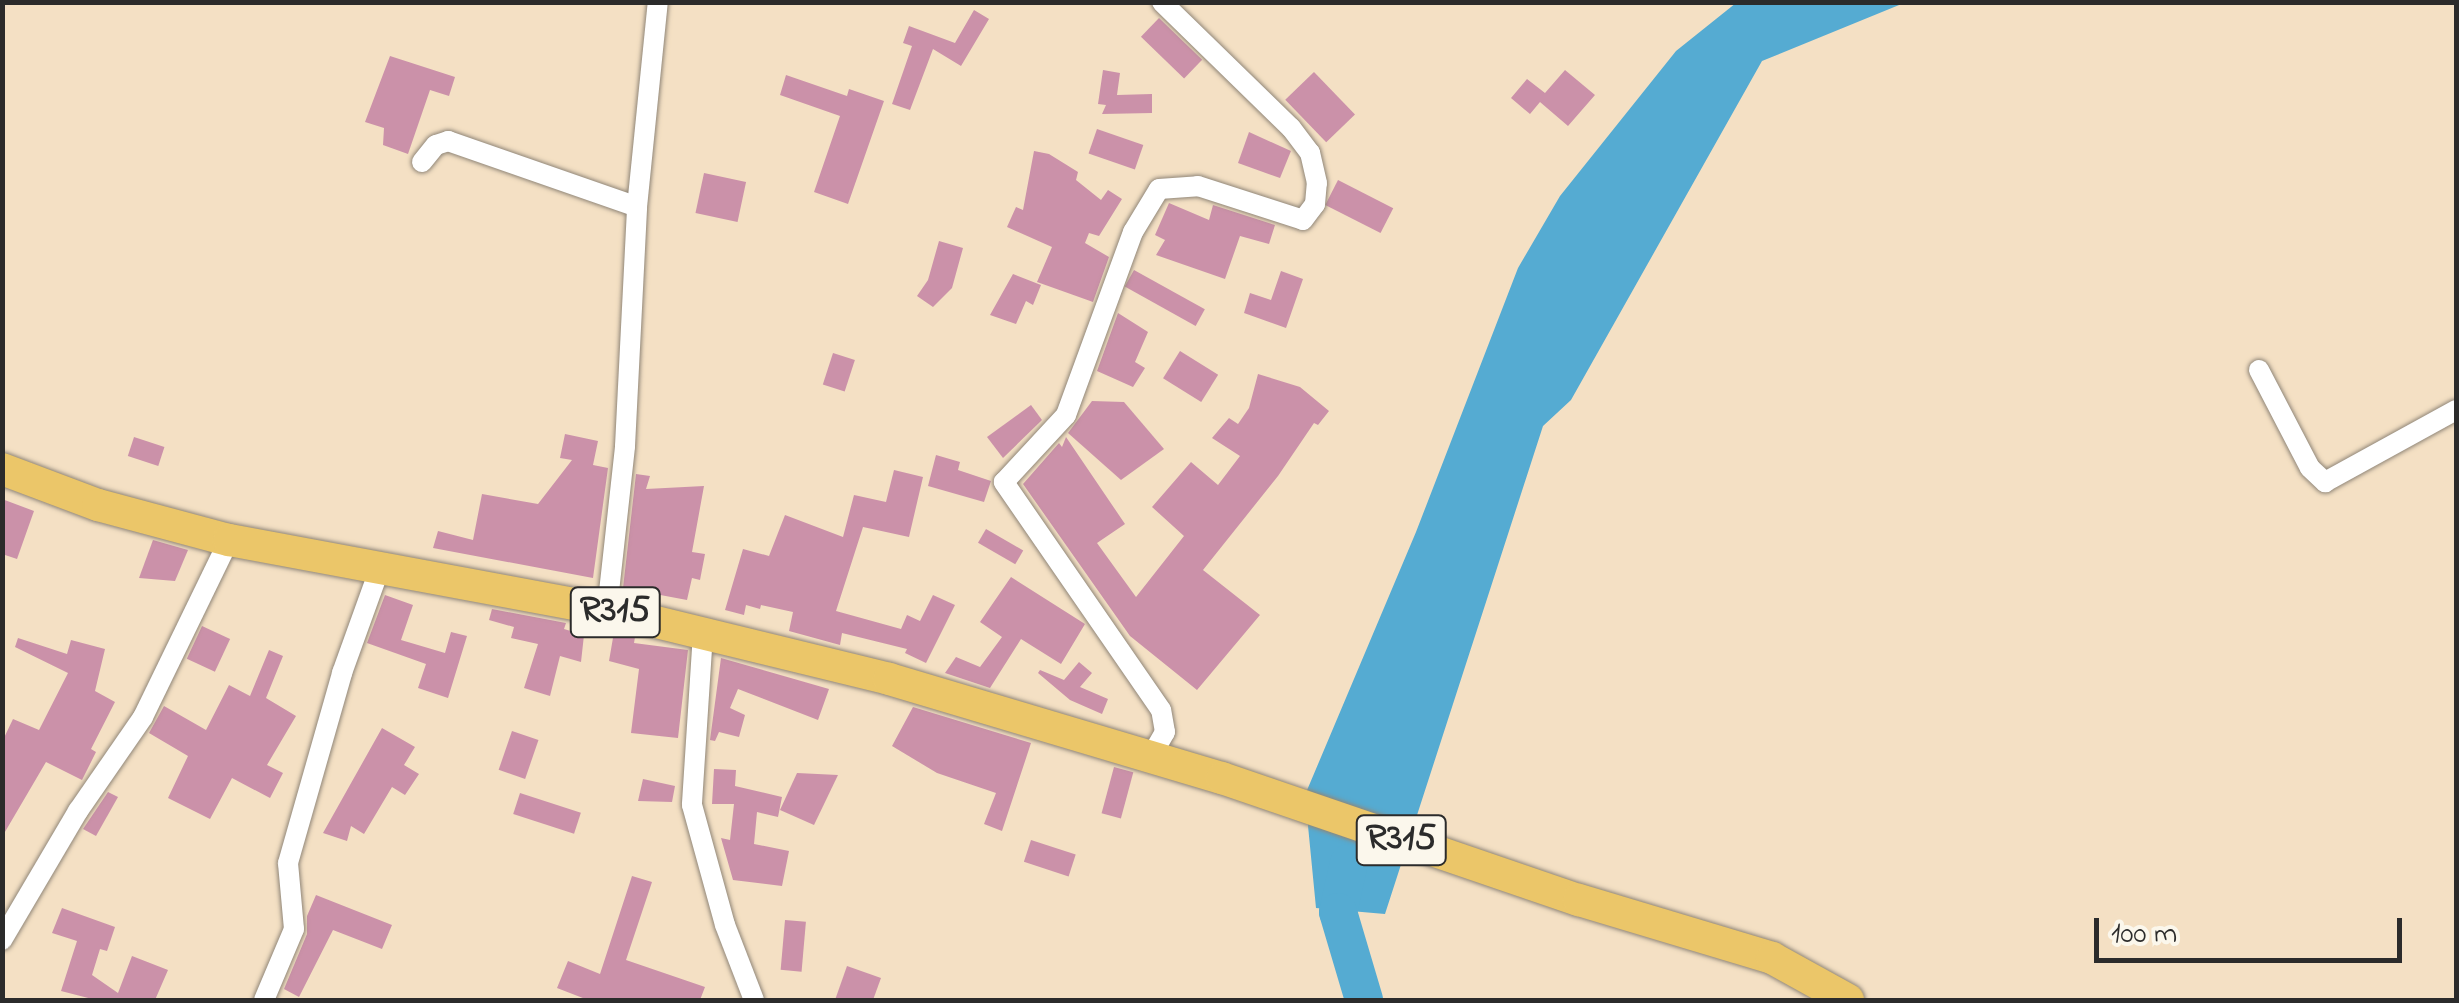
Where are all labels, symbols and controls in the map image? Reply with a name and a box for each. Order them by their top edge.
road number: R315 [568,579,662,645]
road number: R315 [1354,807,1448,873]
scale bar [2099,898,2406,960]
text: 100 m [2111,913,2177,957]

